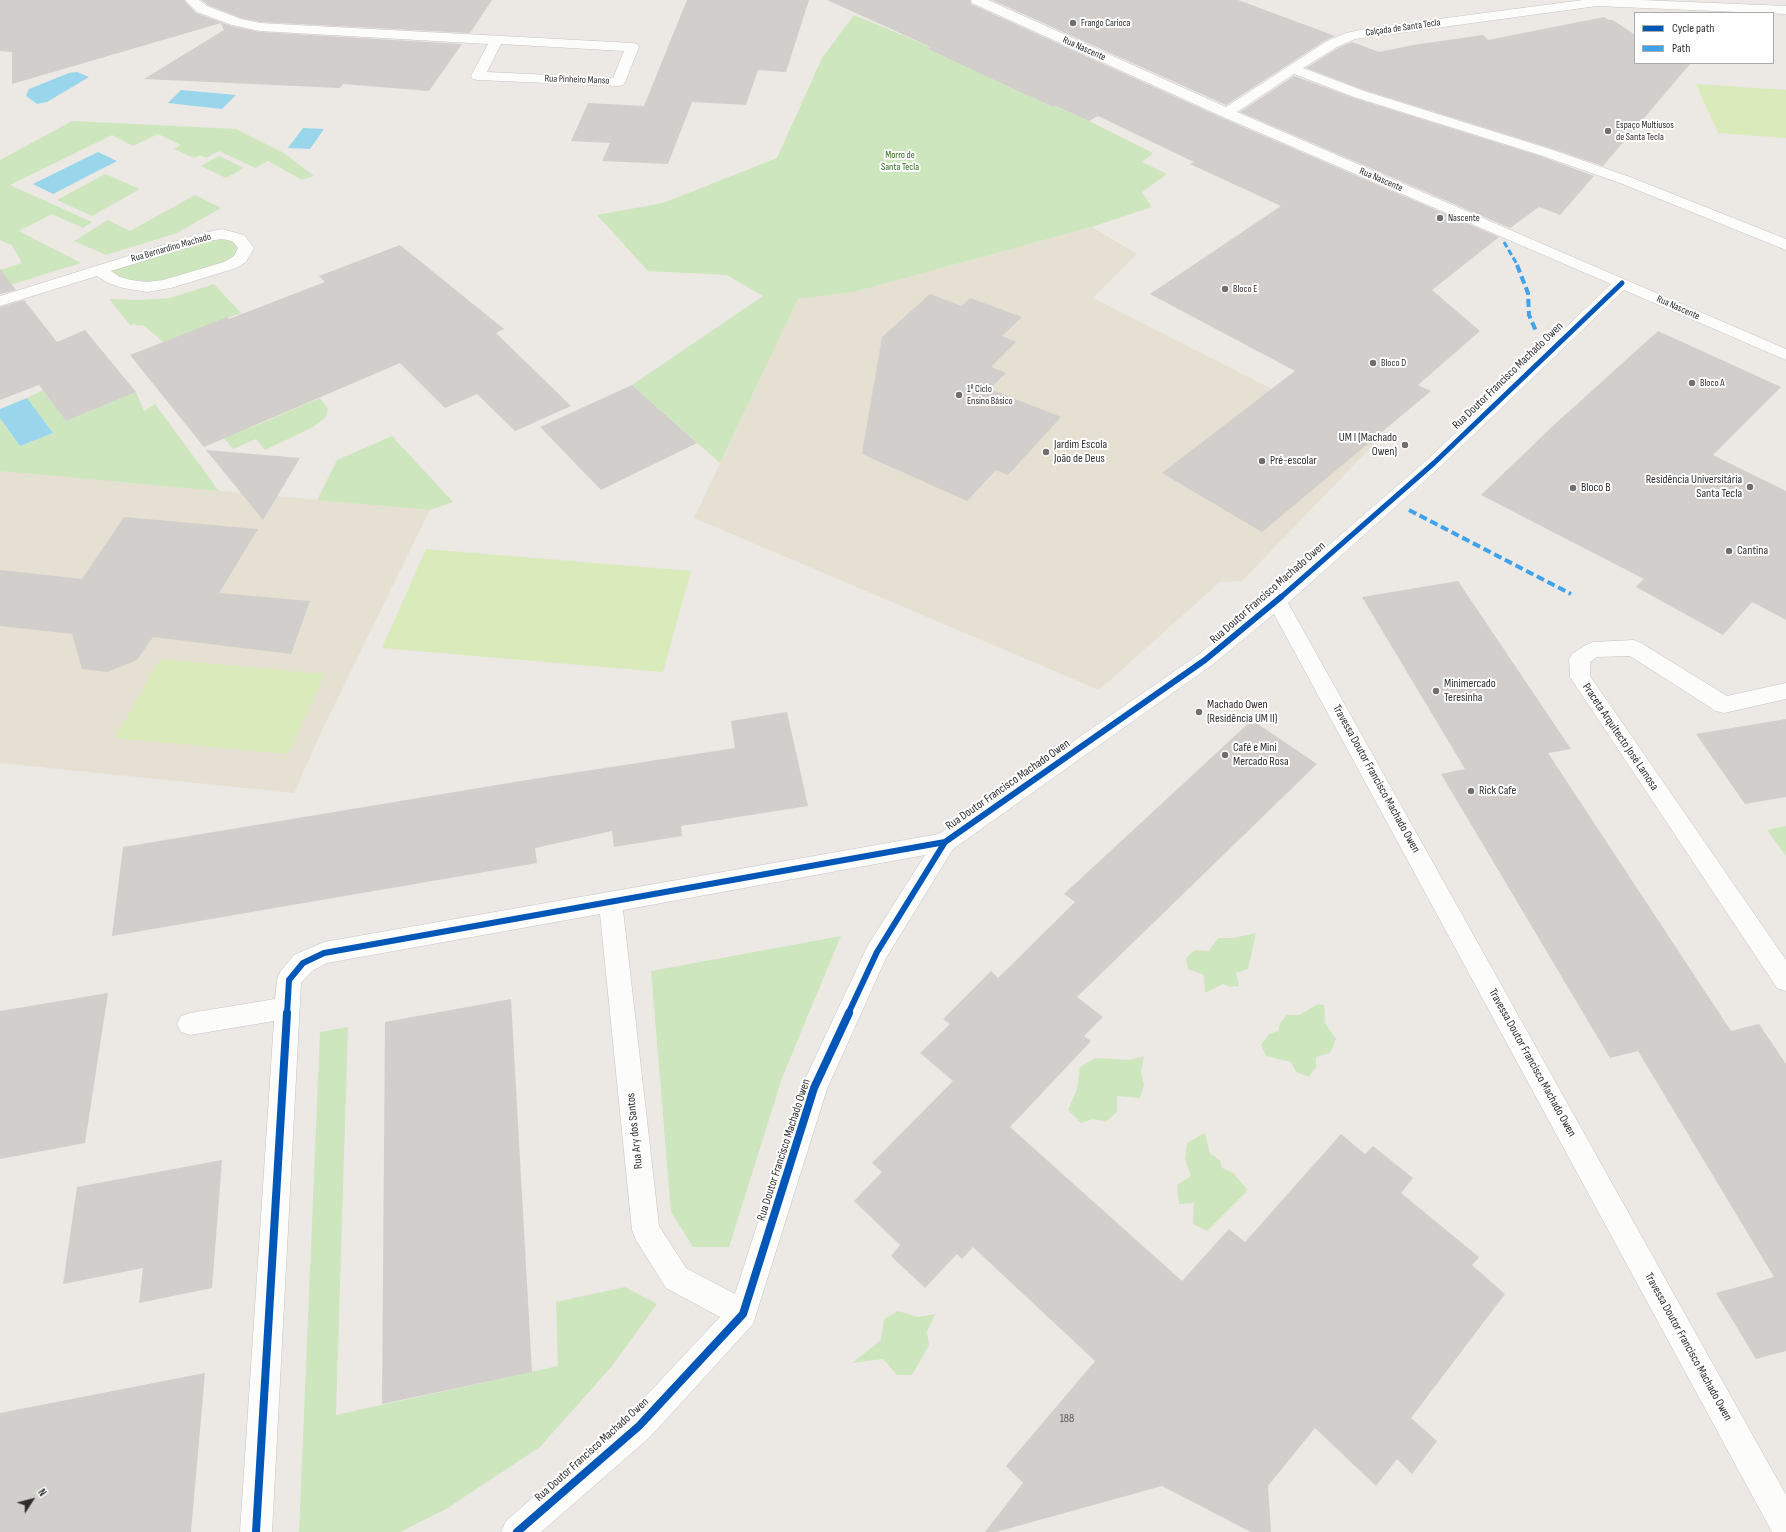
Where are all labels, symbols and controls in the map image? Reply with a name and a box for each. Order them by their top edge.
legend [1634,12,1774,64]
place label: Frango Carioca [1081,17,1130,29]
street label: Calçada de Santa Tecla [1365,17,1441,39]
marker: Frango Carioca [1068,18,1078,28]
text: Cycle path [1672,21,1714,36]
street label: Rua Nascente [1061,34,1107,64]
text: Path [1672,41,1690,56]
street label: Rua Pinheiro Manso [544,73,610,87]
place label: Espaço Multiusos de Santa Tecla [1616,119,1674,142]
marker: Espaço Multiusos de Santa Tecla [1603,126,1613,136]
park label: Morro de Santa Tecla [881,149,919,172]
street label: Rua Nascente [1357,165,1405,195]
place label: Nascente [1448,212,1480,224]
marker: Nascente [1435,213,1445,223]
street label: Rua Bernardino Machado [130,231,212,265]
place label: Bloco E [1233,283,1257,295]
marker: Bloco E [1220,284,1230,294]
street label: Rua Nascente [1655,293,1701,323]
street label: Rua Doutor Francisco Machado Owen [1450,319,1566,433]
place label: Bloco D [1381,357,1406,369]
marker: Bloco D [1368,358,1378,368]
place label: Bloco A [1700,377,1724,389]
marker: Bloco A [1687,378,1697,388]
place label: 1º Ciclo Ensino Básico [967,383,1013,406]
marker: 1º Ciclo Ensino Básico [954,390,964,400]
place label: UM I (Machado Owen) [1339,431,1397,459]
place label: Jardim Escola João de Deus [1054,438,1107,466]
marker: UM I (Machado Owen) [1400,440,1410,450]
marker: Jardim Escola João de Deus [1041,447,1051,457]
place label: Pré-escolar [1270,454,1317,468]
marker: Pré-escolar [1257,456,1267,466]
place label: Residência Universitária Santa Tecla [1646,473,1742,501]
place label: Bloco B [1581,481,1611,495]
marker: Residência Universitária Santa Tecla [1745,482,1755,492]
marker: Bloco B [1568,483,1578,493]
street label: Rua Doutor Francisco Machado Owen [1207,539,1329,647]
place label: Cantina [1737,544,1768,558]
marker: Cantina [1724,546,1734,556]
place label: Minimercado Teresinha [1444,677,1496,705]
street label: Praceta Arquitecto José Lamosa [1579,681,1661,793]
marker: Minimercado Teresinha [1431,686,1441,696]
place label: Machado Owen (Residência UM II) [1207,698,1277,726]
street label: Travessa Doutor Francisco Machado Owen [1329,702,1423,856]
marker: Machado Owen (Residência UM II) [1194,707,1204,717]
street label: Rua Doutor Francisco Machado Owen [943,737,1073,833]
place label: Café e Mini Mercado Rosa [1233,741,1289,769]
marker: Café e Mini Mercado Rosa [1220,750,1230,760]
place label: Rick Cafe [1479,784,1516,798]
marker: Rick Cafe [1466,786,1476,796]
street label: Travessa Doutor Francisco Machado Owen [1485,986,1579,1140]
street label: Rua Doutor Francisco Machado Owen [754,1077,814,1223]
street label: Rua Ary dos Santos [624,1092,646,1170]
street label: Travessa Doutor Francisco Machado Owen [1641,1270,1735,1424]
street label: Rua Doutor Francisco Machado Owen [532,1395,652,1505]
house number: 188 [1060,1412,1074,1426]
north arrow [12,1480,52,1520]
text: N [35,1486,49,1499]

